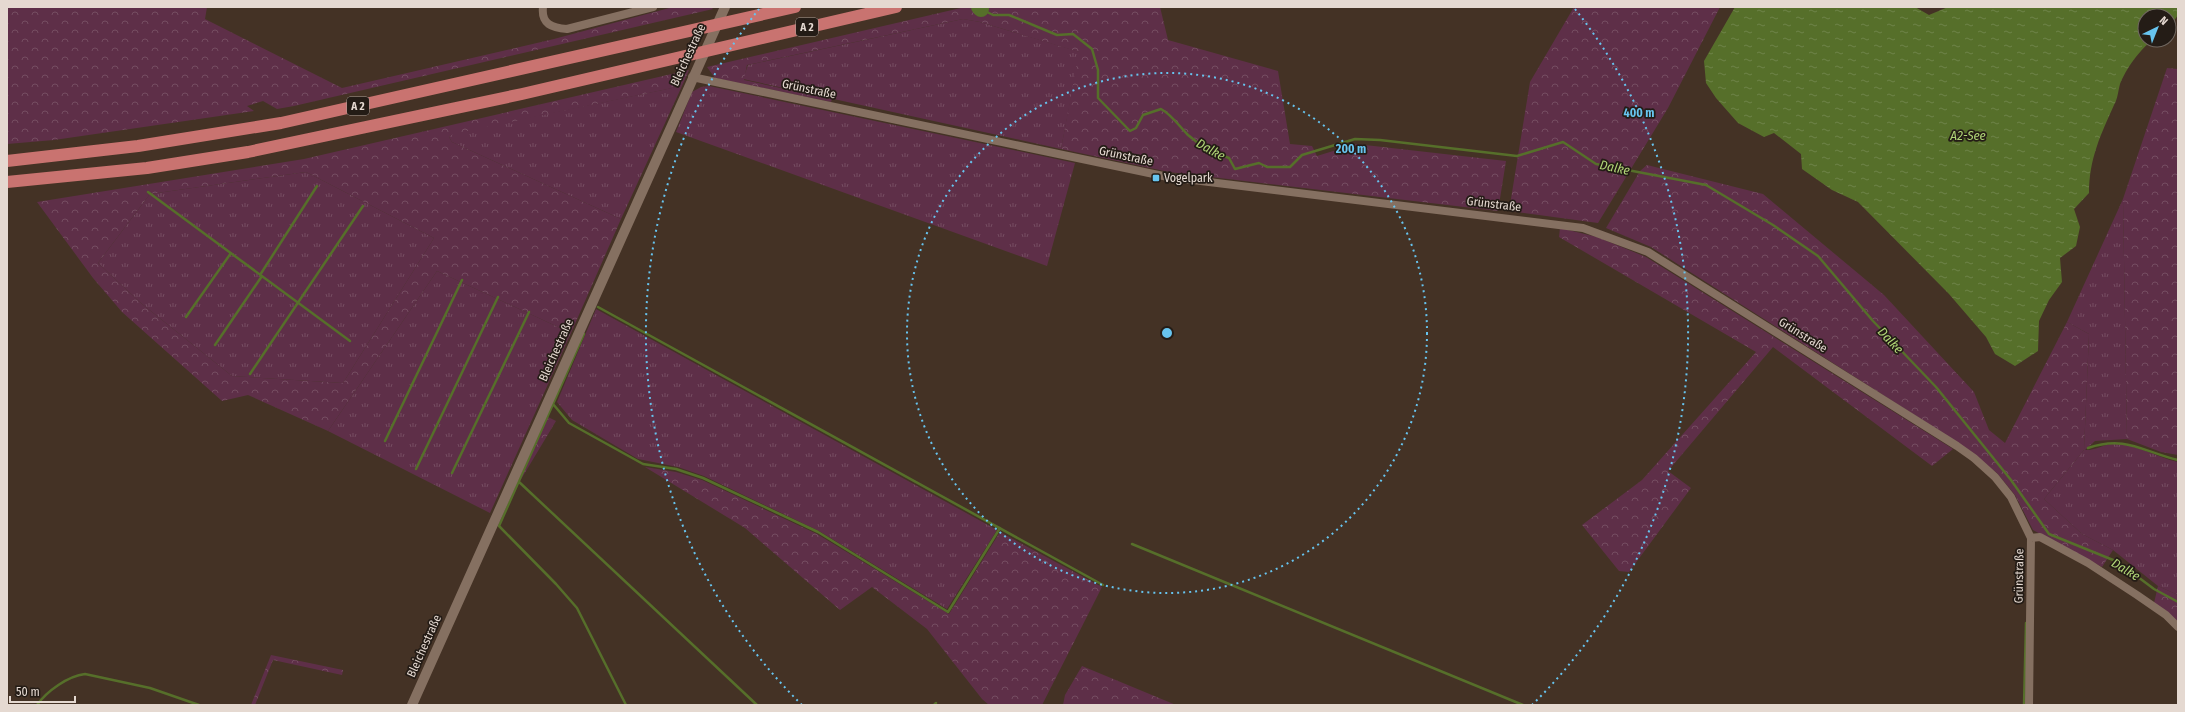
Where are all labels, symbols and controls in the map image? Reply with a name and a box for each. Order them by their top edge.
north arrow [2137,8,2177,48]
text: N [2157,14,2170,28]
road number: A 2 [796,18,818,36]
street label: Bleichestraße [667,22,709,88]
street label: Grünstraße [781,76,837,102]
road number: A 2 [347,97,369,115]
text: 400 m [1624,106,1654,120]
water label: A2-See [1949,128,1986,143]
water label: Dalke [1194,136,1228,163]
text: 200 m [1335,142,1366,156]
street label: Grünstraße [1098,143,1154,169]
water label: Dalke [1598,157,1631,178]
place label: Vogelpark [1164,171,1213,185]
marker: Vogelpark [1151,173,1161,183]
street label: Grünstraße [1466,194,1522,214]
street label: Grünstraße [1776,315,1830,355]
street label: Bleichestraße [536,316,576,384]
water label: Dalke [1875,324,1906,357]
centre of rings [1160,326,1174,340]
street label: Grünstraße [2012,548,2026,604]
water label: Dalke [2109,555,2143,584]
street label: Bleichestraße [404,612,444,680]
scale bar [10,678,75,704]
text: 50 m [16,685,40,699]

